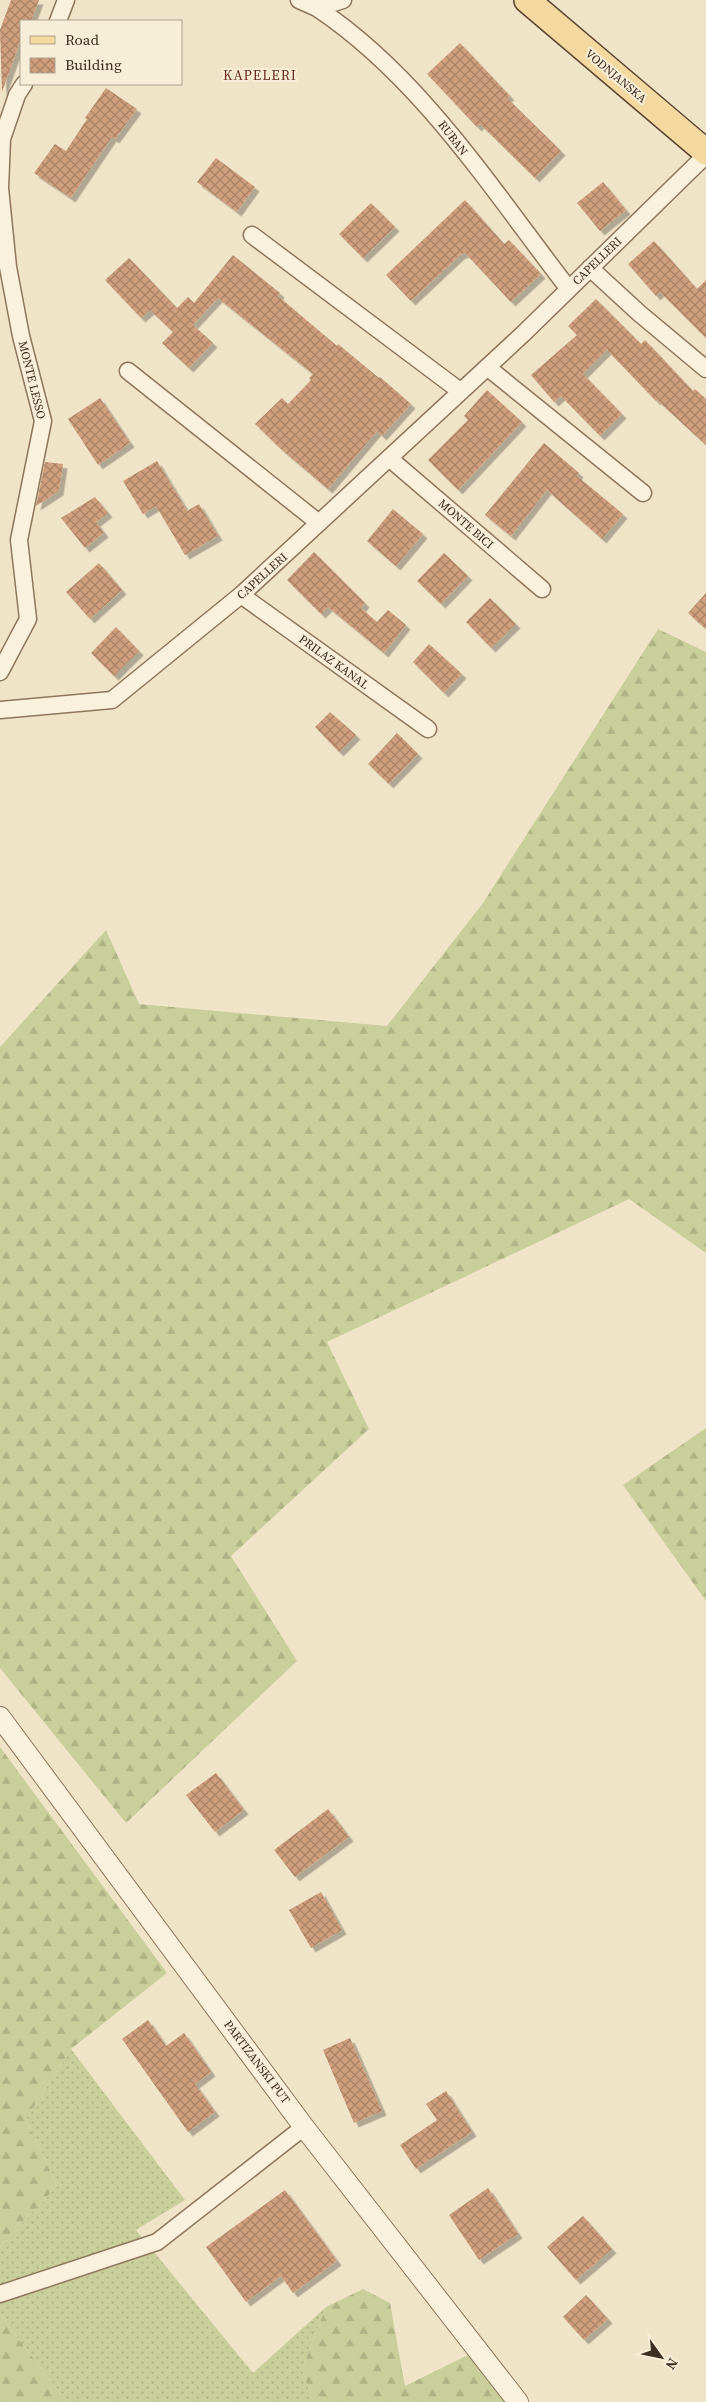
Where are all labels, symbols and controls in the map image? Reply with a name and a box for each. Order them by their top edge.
legend [20,20,182,85]
text: Road [65,29,99,50]
street label: VODNJANSKA [582,46,650,106]
text: Building [65,54,122,75]
district label: KAPELERI [223,65,297,85]
street label: RUBAN [435,117,471,159]
street label: CAPELLERI [569,233,625,289]
street label: MONTE LESSO [15,339,49,421]
street label: MONTE BICI [435,496,497,552]
street label: CAPELLERI [233,549,291,603]
street label: PRILAZ KANAL [296,631,372,693]
street label: PARTIZANSKI PUT [220,2017,294,2108]
north arrow [636,2332,686,2382]
text: N [661,2354,683,2374]

